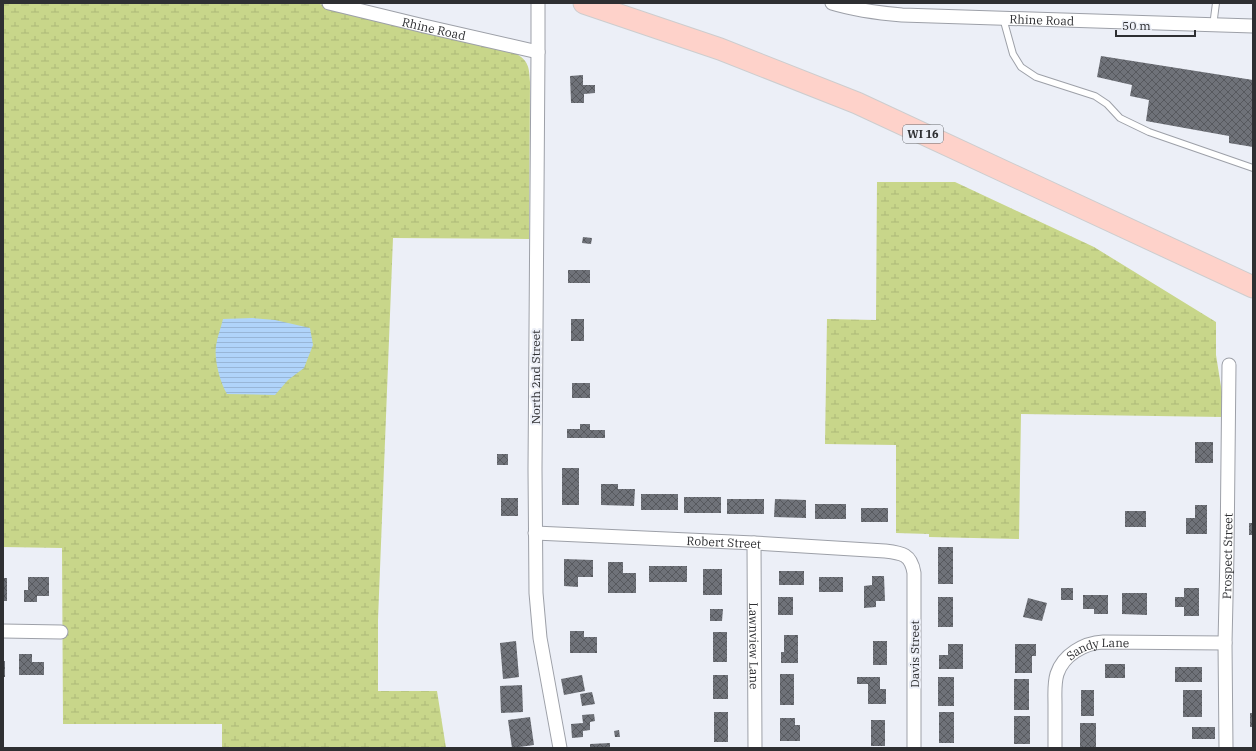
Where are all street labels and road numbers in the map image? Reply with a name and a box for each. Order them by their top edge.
street label: Rhine Road [1009,11,1074,28]
street label: Rhine Road [401,13,467,43]
road number: WI 16 [903,125,943,143]
street label: North 2nd Street [528,330,543,424]
street label: Prospect Street [1218,513,1235,599]
street label: Robert Street [686,532,762,551]
street label: Lawnview Lane [747,602,762,690]
street label: Davis Street [907,620,922,688]
street label: Sandy Lane [1063,634,1129,663]

